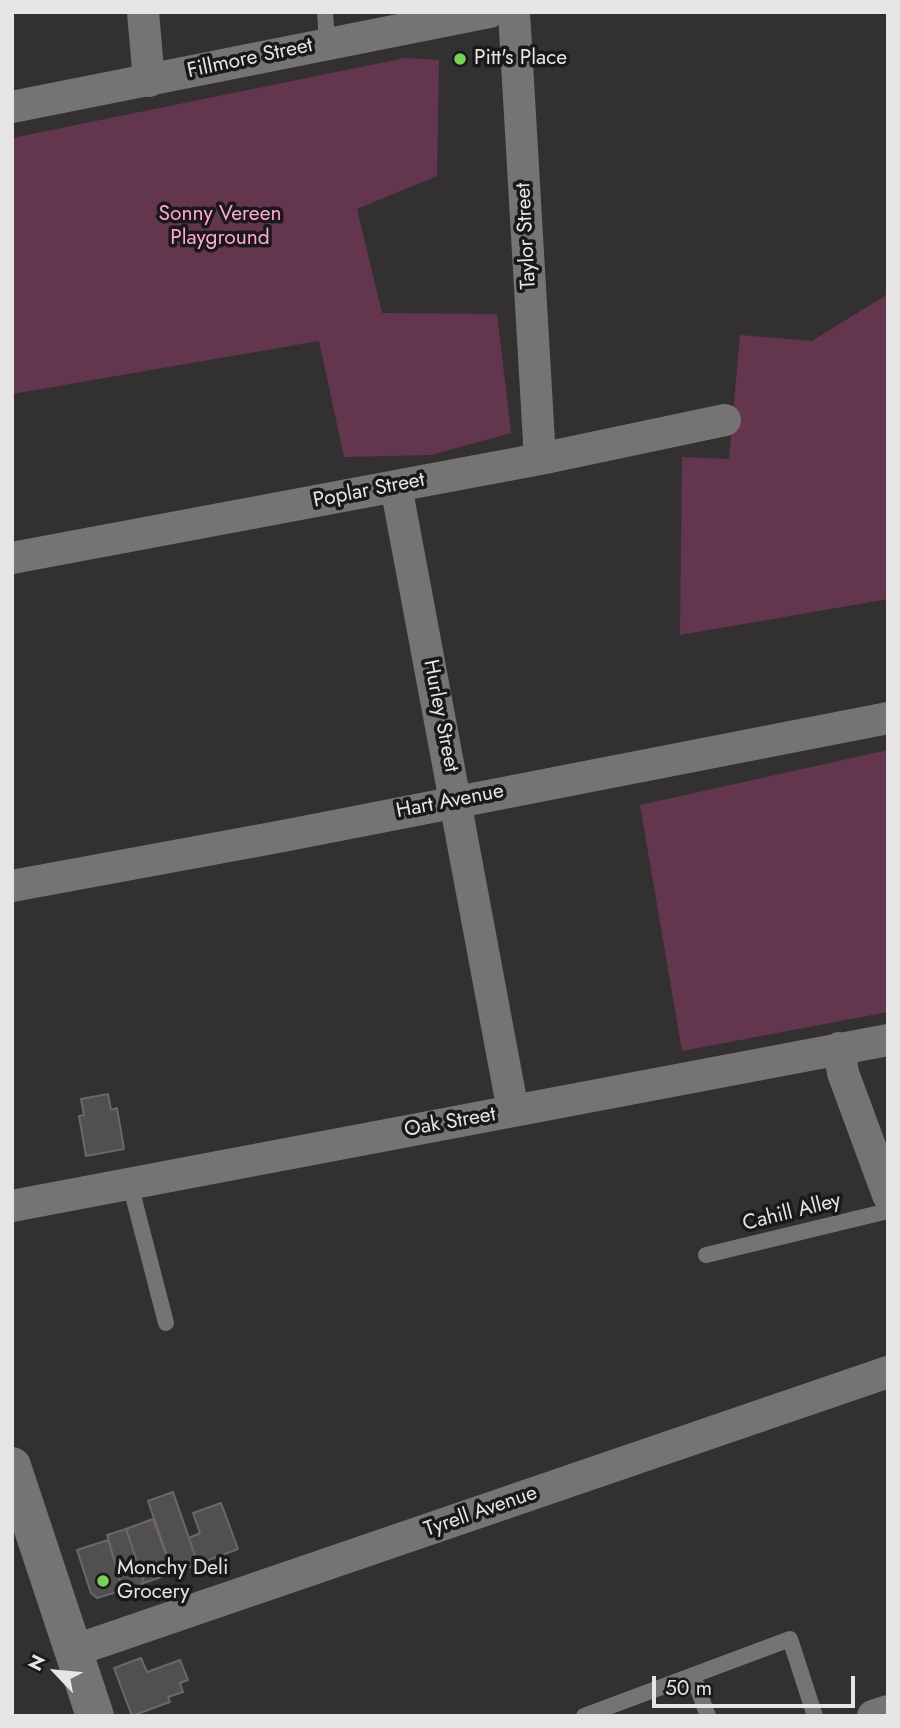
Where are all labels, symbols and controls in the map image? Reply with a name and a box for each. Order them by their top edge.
street label: Fillmore Street [185,33,315,85]
place label: Pitt's Place [474,46,567,72]
marker: Pitt's Place [452,51,468,67]
street label: Taylor Street [512,182,542,290]
park label: Sonny Vereen Playground [159,202,281,252]
street label: Poplar Street [311,468,427,514]
street label: Hurley Street [417,658,463,774]
street label: Hart Avenue [394,779,506,825]
street label: Oak Street [402,1103,498,1143]
street label: Cahill Alley [740,1189,844,1237]
street label: Tyrell Avenue [421,1481,541,1543]
place label: Monchy Deli Grocery [117,1556,228,1606]
marker: Monchy Deli Grocery [95,1573,111,1589]
north arrow [21,1637,91,1707]
text: N [21,1650,52,1675]
scale bar [655,1662,858,1706]
text: 50 m [665,1673,712,1703]

